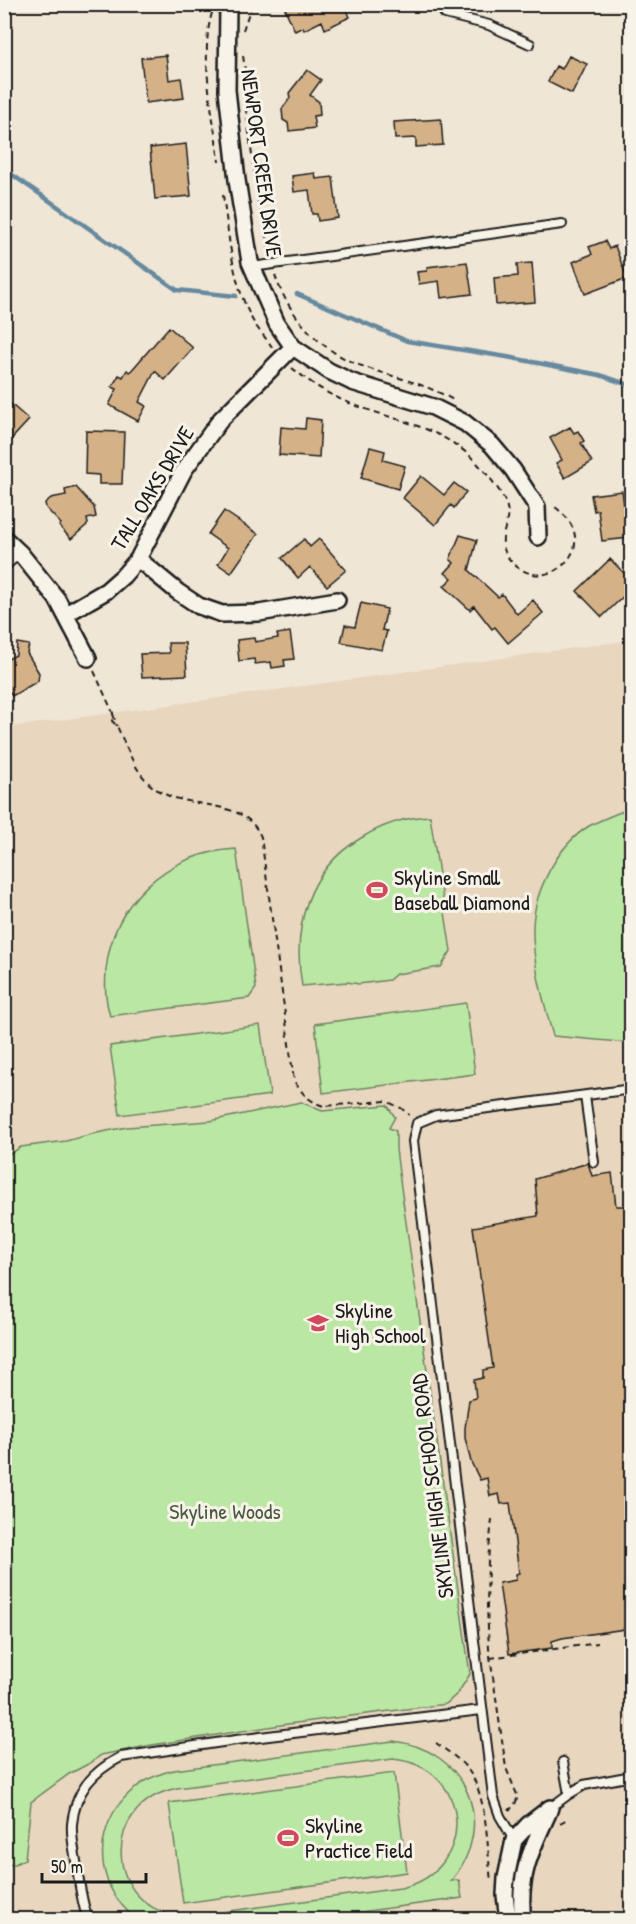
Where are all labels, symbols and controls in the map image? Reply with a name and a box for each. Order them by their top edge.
street label: NEWPORT CREEK DRIVE [234,67,290,259]
street label: TALL OAKS DRIVE [103,420,201,556]
place label: Skyline Small Baseball Diamond [394,862,530,917]
sports icon: Skyline Small Baseball Diamond [365,878,389,902]
place label: Skyline High School [335,1295,426,1350]
school or university icon: Skyline High School [306,1311,330,1335]
street label: SKYLINE HIGH SCHOOL ROAD [403,1371,461,1600]
park label: Skyline Woods [169,1496,281,1526]
place label: Skyline Practice Field [305,1810,413,1865]
sports icon: Skyline Practice Field [276,1826,300,1850]
scale bar [42,1846,146,1884]
text: 50 m [51,1854,83,1879]

